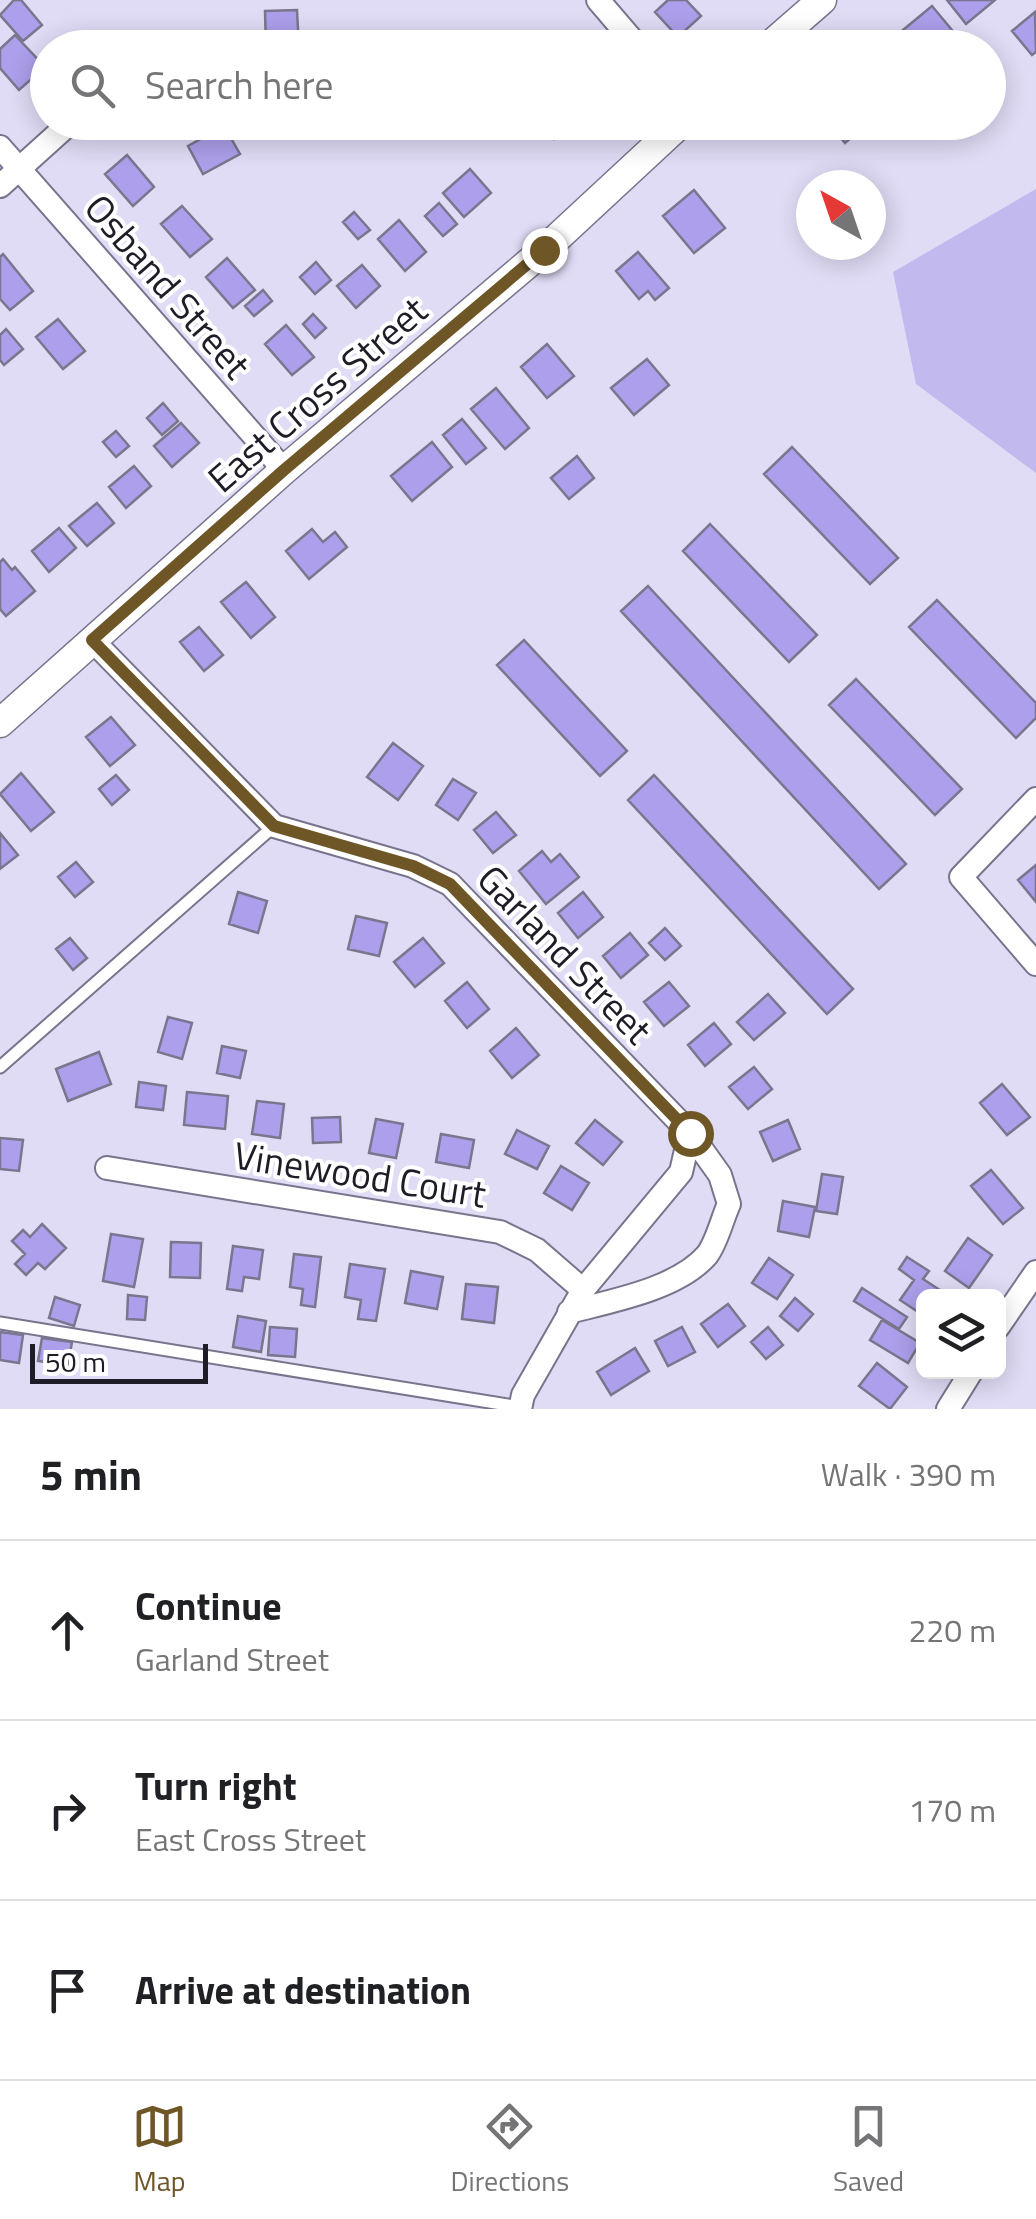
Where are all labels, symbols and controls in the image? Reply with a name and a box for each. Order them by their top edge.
search box [30,30,1006,140]
text: Search here [145,56,333,114]
icon: search [65,58,120,113]
north arrow [796,170,886,260]
street label: Osband Street [71,181,265,391]
route end [522,228,568,274]
street label: East Cross Street [194,282,440,506]
street label: Garland Street [464,851,666,1057]
route start [668,1111,714,1157]
street label: Vinewood Court [230,1125,490,1223]
map controls [916,1289,1006,1379]
button: layers [916,1289,1006,1379]
scale bar [30,1339,208,1384]
text: 50 m [45,1340,106,1383]
text: 5 min [40,1442,142,1506]
text: Walk · 390 m [821,1450,996,1498]
text: Continue [135,1577,282,1635]
icon: ahead [40,1603,95,1658]
text: 220 m [908,1606,996,1654]
text: Garland Street [135,1635,329,1683]
text: Turn right [135,1757,297,1815]
icon: right [40,1783,95,1838]
text: 170 m [908,1786,996,1834]
text: East Cross Street [135,1815,366,1863]
text: Arrive at destination [135,1961,471,2019]
icon: arrive [40,1963,95,2018]
tab: Map [132,2099,187,2202]
tab: Directions [451,2099,569,2202]
tab: Saved [833,2099,904,2202]

